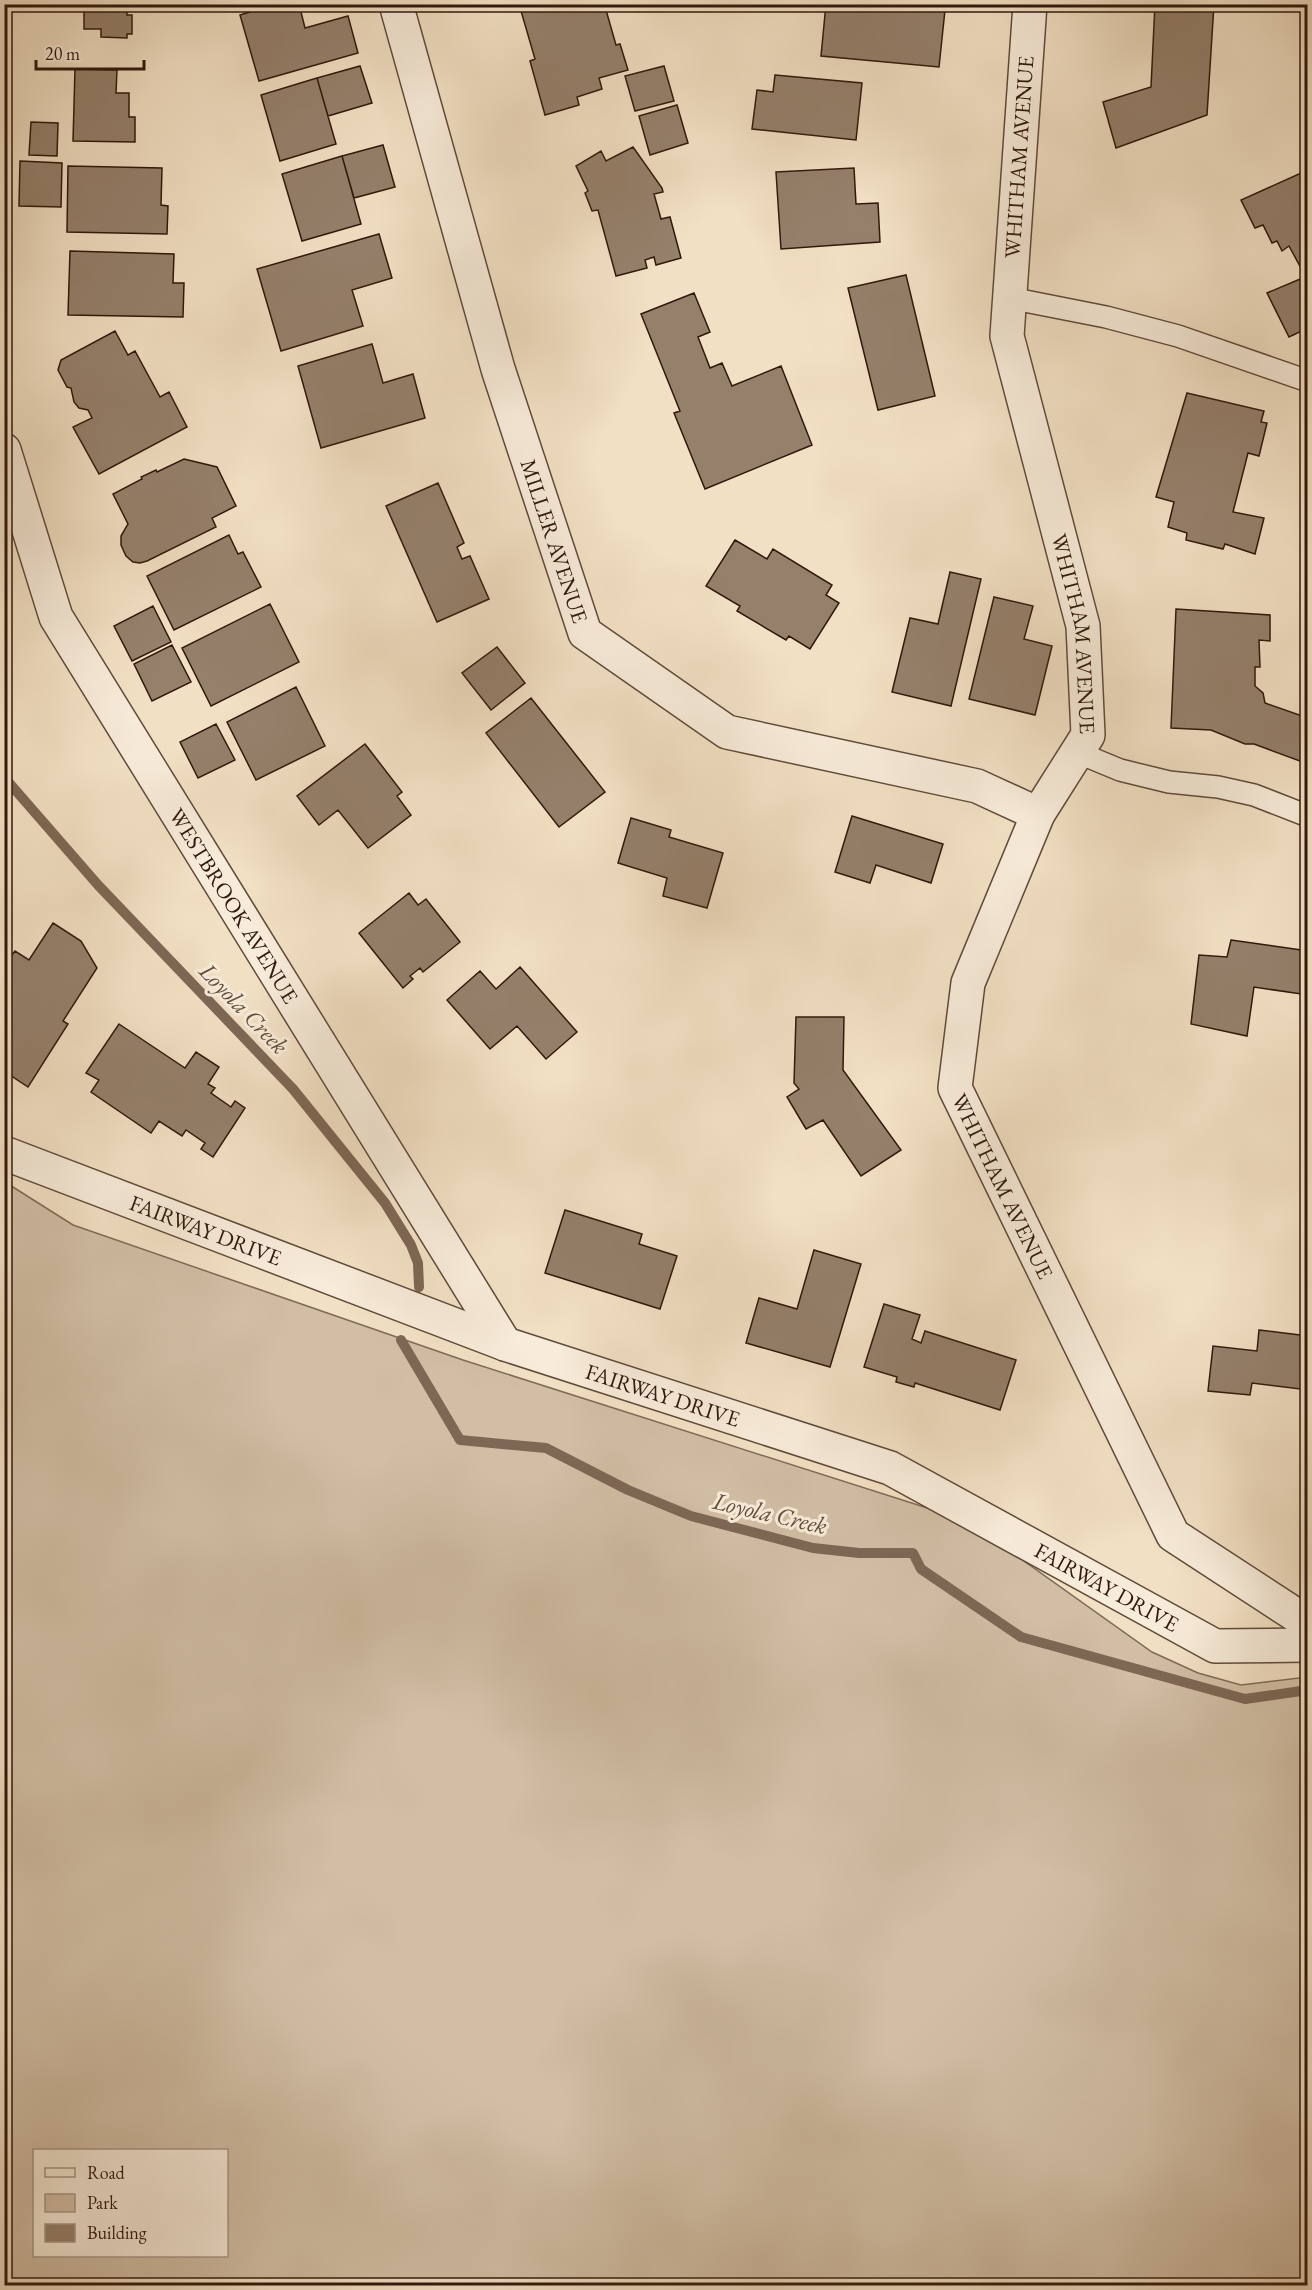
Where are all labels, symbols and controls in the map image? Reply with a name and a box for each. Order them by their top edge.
scale bar [36,33,144,71]
text: 20 m [45,42,80,65]
street label: WHITHAM AVENUE [997,55,1041,259]
street label: MILLER AVENUE [514,455,595,627]
street label: WHITHAM AVENUE [1045,530,1102,734]
street label: WESTBROOK AVENUE [163,802,306,1009]
water label: Loyola Creek [192,955,295,1060]
street label: WHITHAM AVENUE [945,1088,1060,1284]
street label: FAIRWAY DRIVE [126,1188,286,1272]
street label: FAIRWAY DRIVE [582,1356,744,1433]
water label: Loyola Creek [709,1485,830,1541]
street label: FAIRWAY DRIVE [1030,1536,1184,1638]
legend [33,2149,228,2257]
text: Road [87,2161,126,2184]
text: Park [87,2191,118,2214]
text: Building [87,2221,147,2244]

